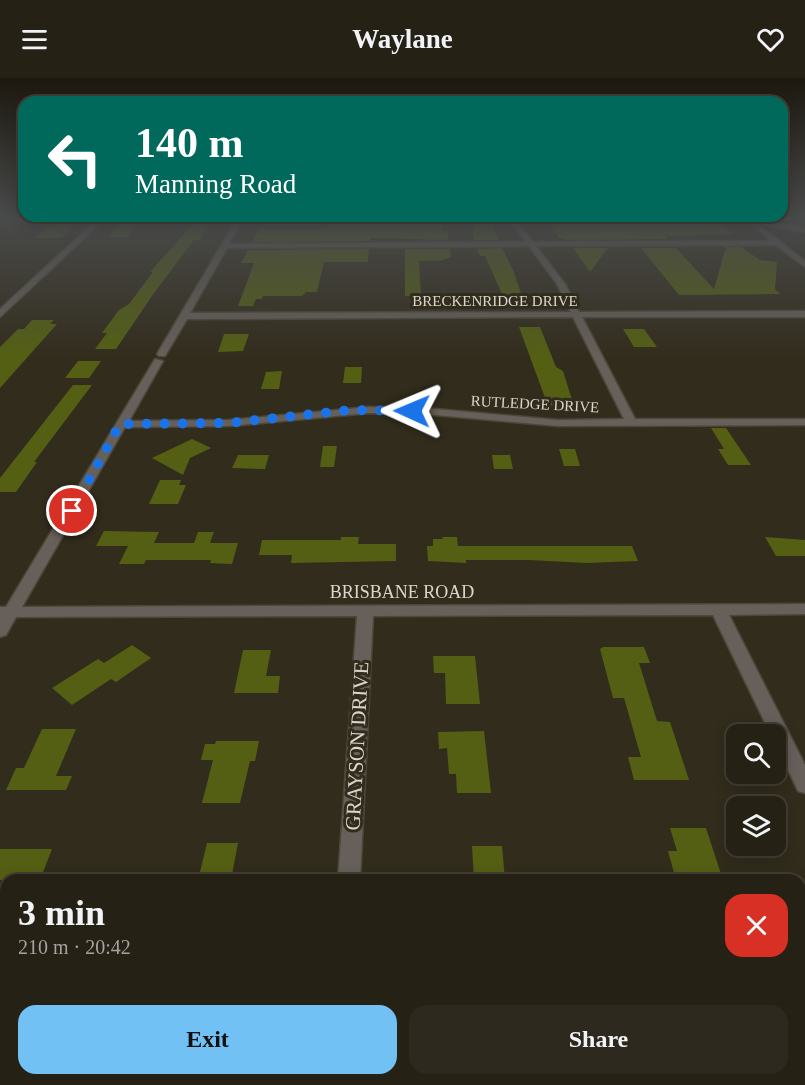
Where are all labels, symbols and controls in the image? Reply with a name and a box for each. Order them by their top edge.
icon: menu [18,23,51,56]
icon: heart [754,23,787,56]
text: Waylane [352,24,453,54]
icon: left [36,120,114,198]
text: 140 m [135,120,244,166]
text: Manning Road [135,169,296,199]
street label: BRECKENRIDGE DRIVE [412,293,578,309]
position arrow [380,379,444,443]
street label: RUTLEDGE DRIVE [470,393,600,415]
pin [46,485,97,536]
icon: arrive [55,494,88,527]
street label: BRISBANE ROAD [330,582,474,602]
street label: GRAYSON DRIVE [341,661,373,831]
map controls [726,724,786,856]
button: search [726,724,786,784]
button: layers [726,796,786,856]
text: 3 min [18,893,105,933]
button: close [725,894,788,957]
text: 210 m · 20:42 [18,936,131,958]
button: Exit [18,1005,397,1074]
button: Share [409,1005,788,1074]

